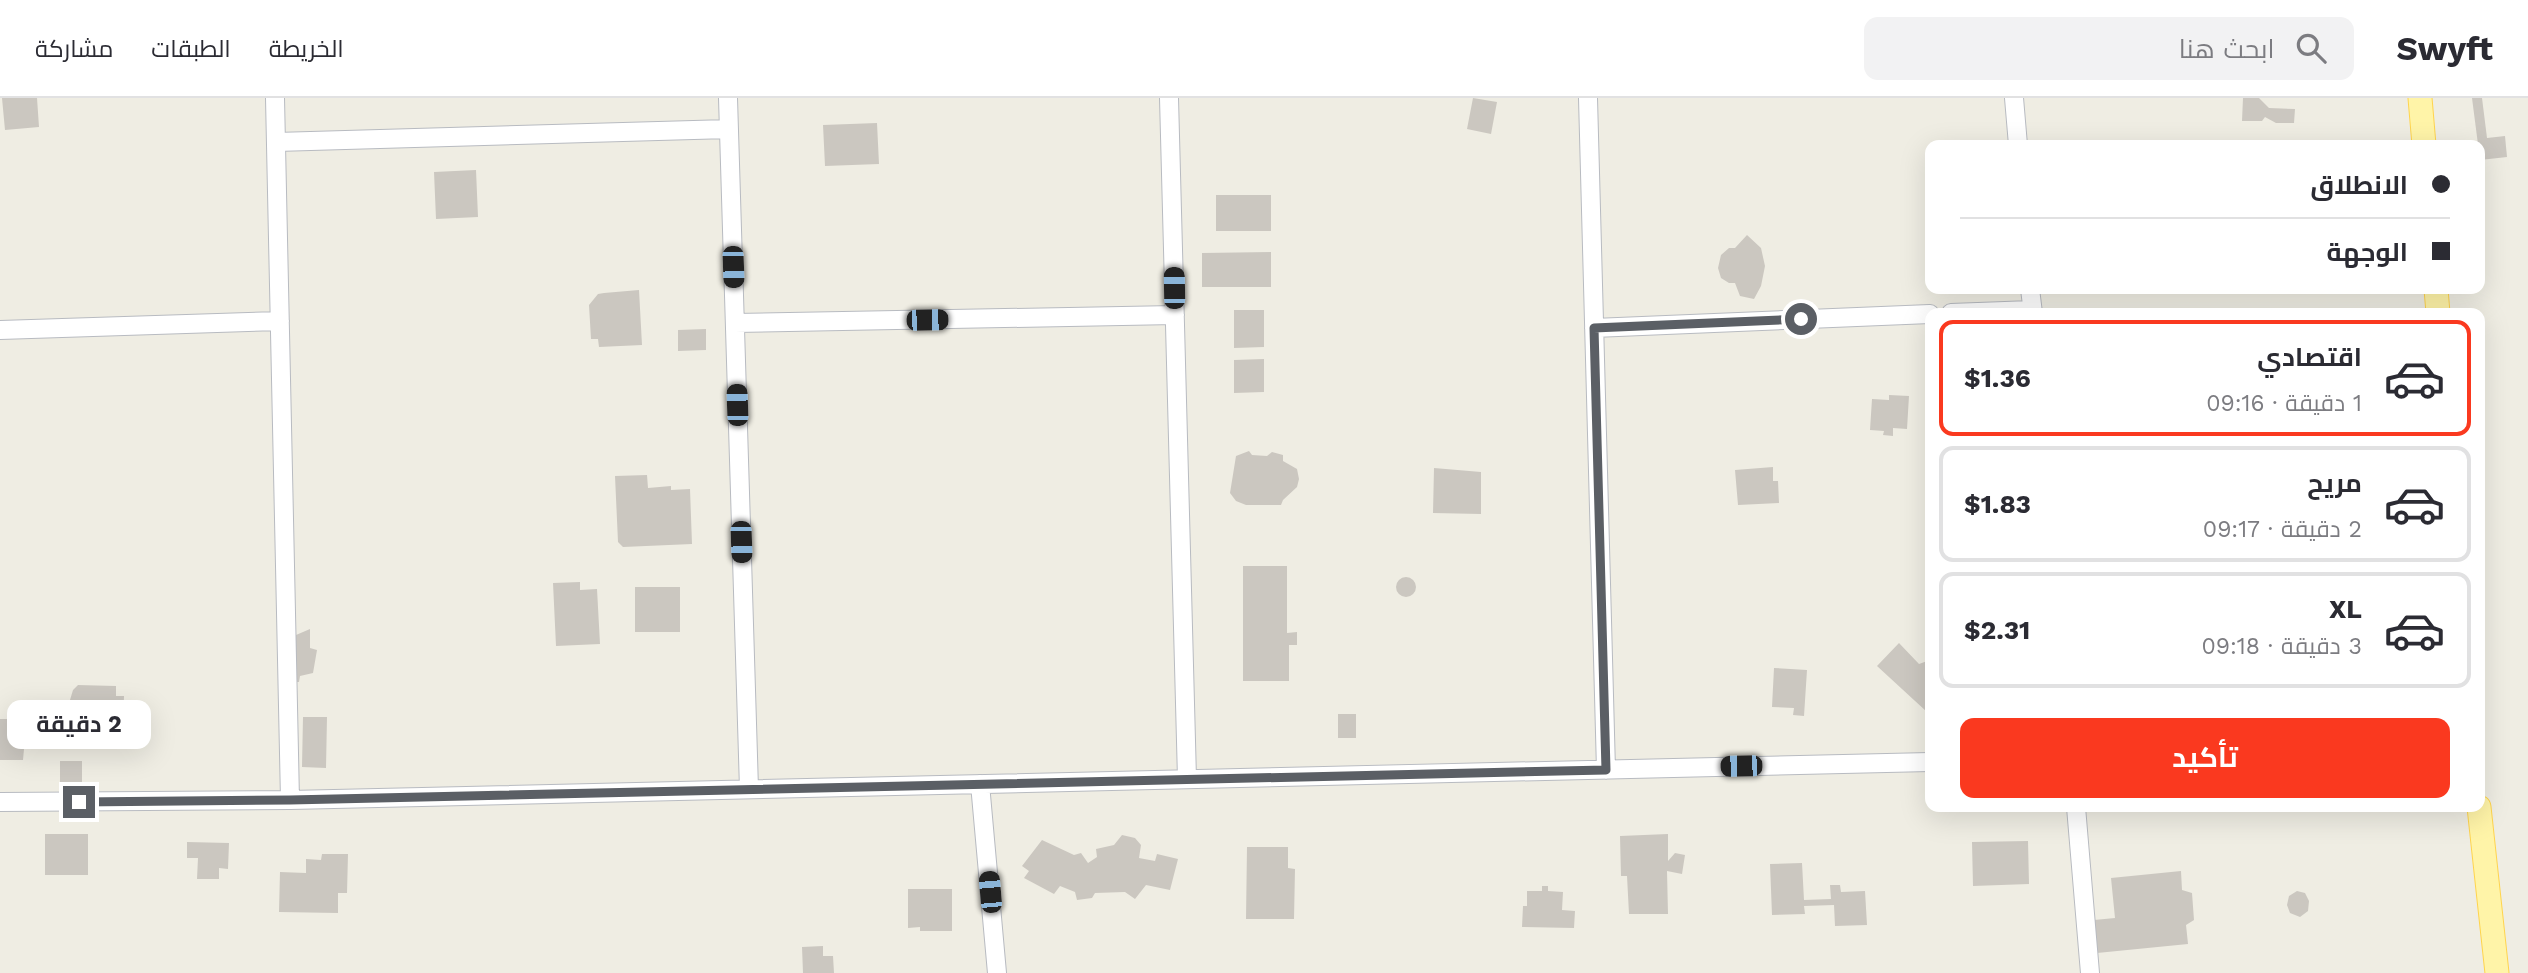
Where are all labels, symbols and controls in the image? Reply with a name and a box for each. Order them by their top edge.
search box [1864,17,2354,80]
icon: search [2292,29,2330,67]
text: Swyft [2396,29,2493,68]
text: ابحث هنا [2179,34,2274,64]
text: مشاركة [35,35,113,63]
text: الطبقات [151,35,231,63]
text: الخريطة [269,35,344,63]
text: الانطلاق [2310,170,2408,200]
text: الوجهة [2327,237,2408,267]
car [722,246,745,288]
car [1164,267,1185,309]
route start [1785,303,1817,335]
car [906,309,949,331]
text: اقتصادي [2257,342,2362,372]
icon: car [2383,347,2446,410]
text: $1.36 [1964,363,2031,393]
car [726,384,749,426]
text: 1 دقيقة · 09:16 [2206,390,2362,417]
text: مريح [2307,468,2362,498]
icon: car [2383,473,2446,536]
text: $1.83 [1964,489,2031,519]
text: 2 دقيقة · 09:17 [2203,516,2362,543]
car [730,521,753,563]
text: XL [2329,594,2362,624]
icon: car [2383,599,2446,662]
text: $2.31 [1964,615,2030,645]
text: 3 دقيقة · 09:18 [2202,633,2362,660]
callout: 2 دقيقة [7,700,151,750]
text: 2 دقيقة [36,711,122,738]
button: تأكيد [1960,718,2450,798]
car [1720,755,1763,777]
route end [63,786,95,818]
car [978,870,1003,914]

